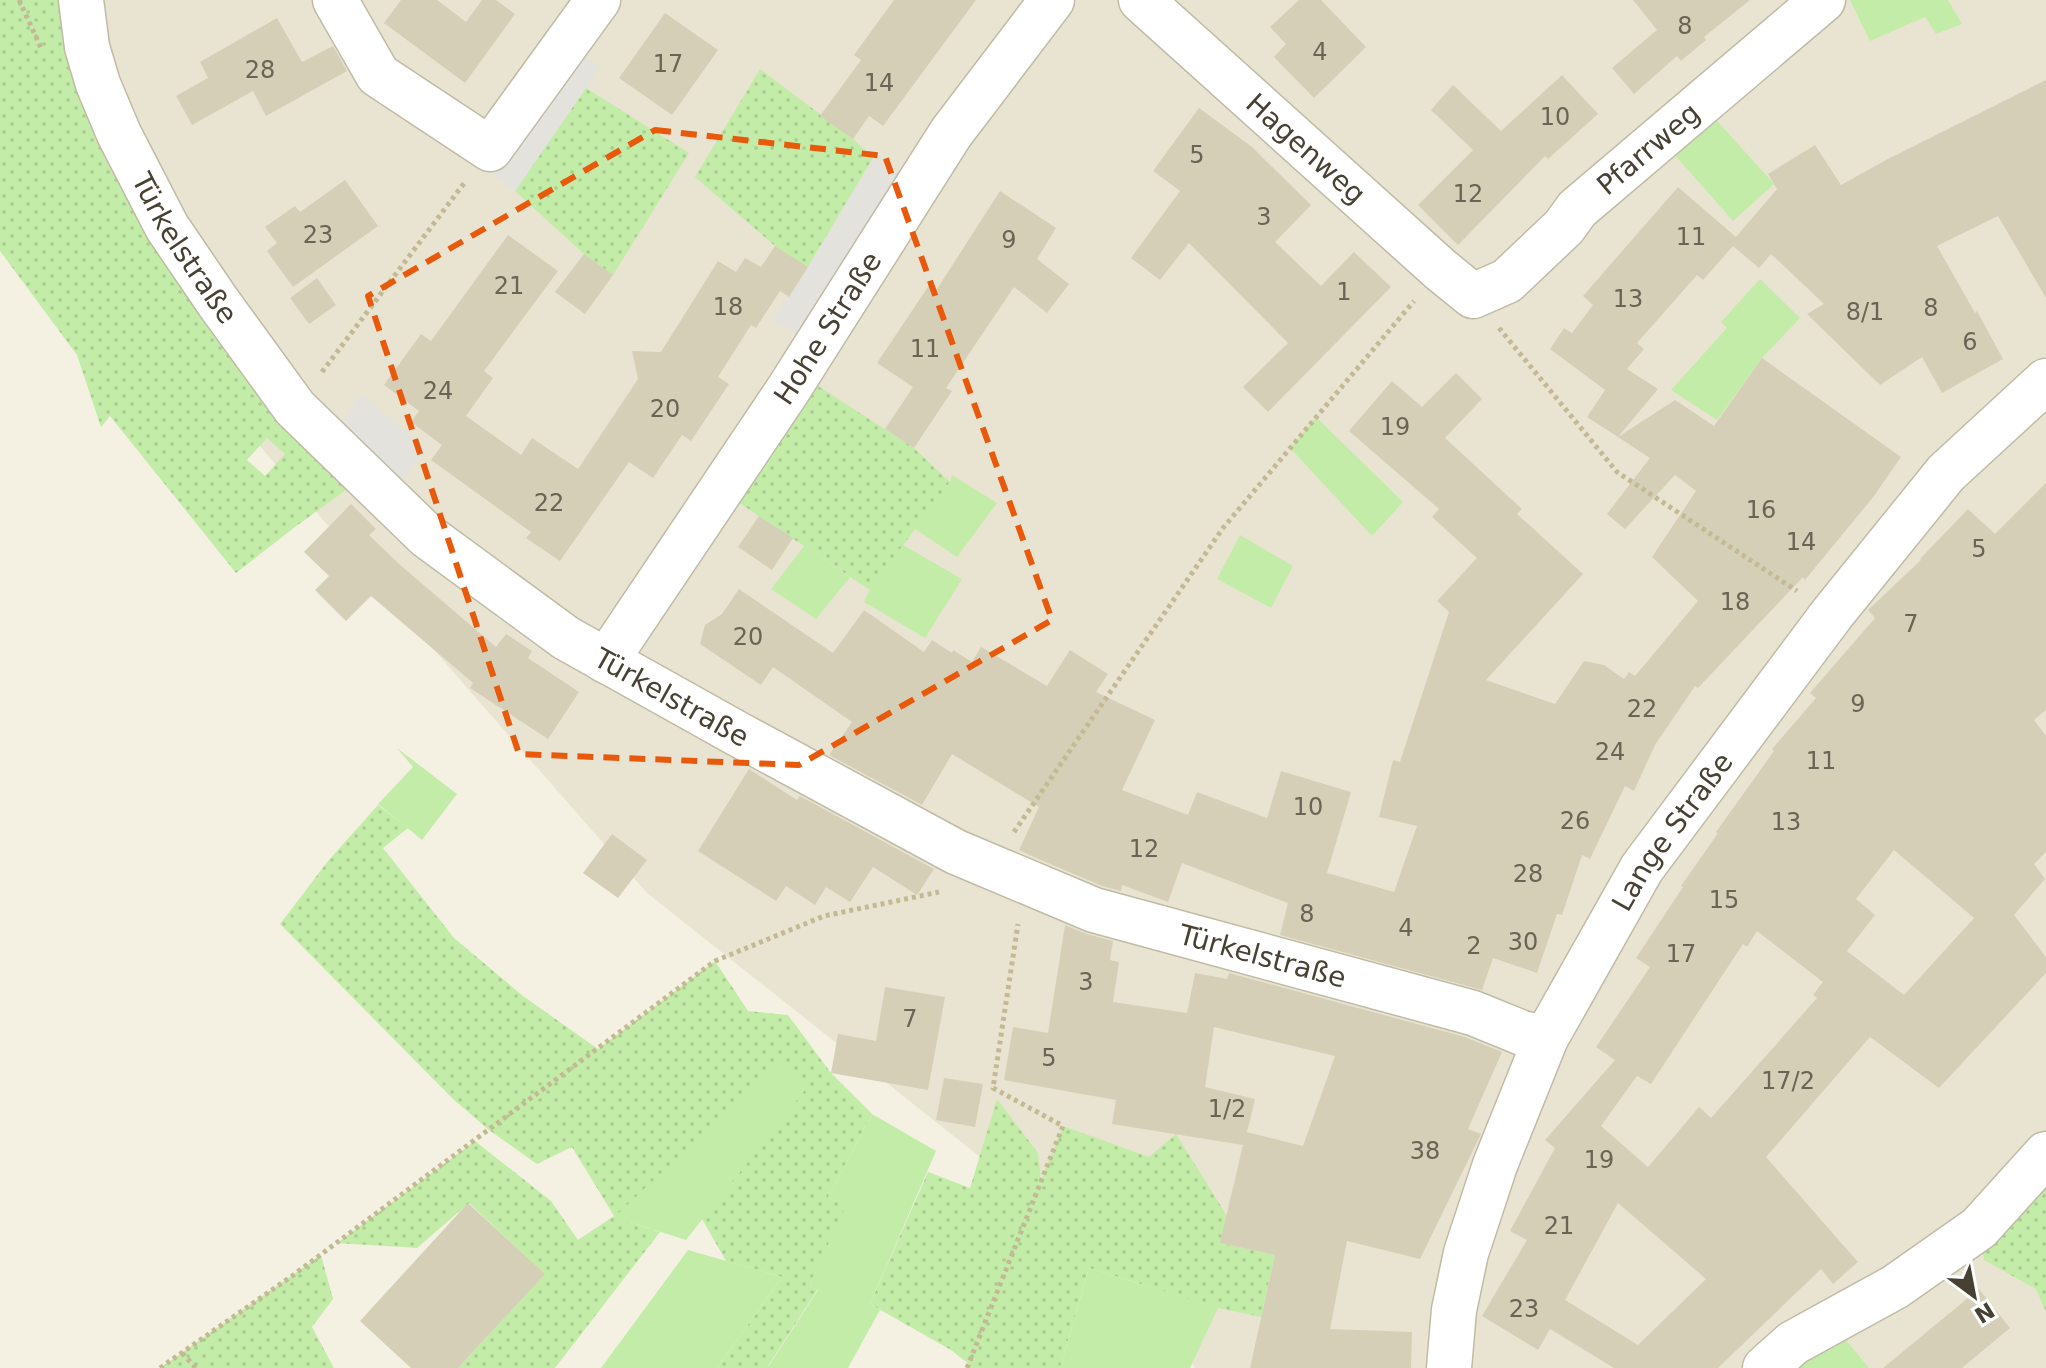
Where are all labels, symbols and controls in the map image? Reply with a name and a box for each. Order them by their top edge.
house number: 8 [1677,12,1693,40]
house number: 4 [1312,38,1328,66]
house number: 17 [653,50,683,78]
house number: 28 [245,56,275,84]
house number: 14 [864,69,894,97]
street label: Hagenweg [1239,87,1372,211]
street label: Pfarrweg [1590,96,1706,202]
house number: 10 [1540,103,1570,131]
house number: 5 [1189,141,1205,169]
street label: Türkelstraße [124,167,244,330]
house number: 12 [1453,180,1483,208]
house number: 3 [1256,203,1272,231]
house number: 23 [303,221,333,249]
house number: 11 [1676,223,1706,251]
house number: 9 [1001,226,1017,254]
street label: Hohe Straße [767,246,888,411]
house number: 21 [494,272,524,300]
house number: 1 [1336,278,1352,306]
house number: 13 [1613,285,1643,313]
house number: 18 [713,293,743,321]
house number: 8 [1923,294,1939,322]
house number: 8/1 [1846,298,1884,326]
house number: 6 [1962,328,1978,356]
house number: 11 [910,335,940,363]
house number: 24 [423,377,453,405]
house number: 20 [650,395,680,423]
house number: 19 [1380,413,1410,441]
house number: 22 [534,489,564,517]
house number: 16 [1746,496,1776,524]
house number: 14 [1786,528,1816,556]
house number: 5 [1971,535,1987,563]
house number: 18 [1720,588,1750,616]
house number: 7 [1903,610,1919,638]
house number: 20 [733,623,763,651]
street label: Türkelstraße [588,641,754,754]
house number: 9 [1850,690,1866,718]
house number: 22 [1627,695,1657,723]
house number: 24 [1595,738,1625,766]
street label: Lange Straße [1605,746,1740,917]
house number: 11 [1806,747,1836,775]
house number: 10 [1293,793,1323,821]
house number: 26 [1560,807,1590,835]
house number: 13 [1771,808,1801,836]
house number: 12 [1129,835,1159,863]
house number: 28 [1513,860,1543,888]
house number: 15 [1709,886,1739,914]
house number: 8 [1299,900,1315,928]
house number: 4 [1398,914,1414,942]
street label: Türkelstraße [1174,918,1350,995]
house number: 30 [1508,928,1538,956]
house number: 2 [1466,932,1482,960]
house number: 17 [1666,940,1696,968]
house number: 3 [1078,968,1094,996]
house number: 7 [902,1005,918,1033]
house number: 5 [1041,1044,1057,1072]
house number: 17/2 [1761,1067,1815,1095]
house number: 1/2 [1208,1095,1246,1123]
house number: 38 [1410,1137,1440,1165]
house number: 19 [1584,1146,1614,1174]
house number: 21 [1544,1212,1574,1240]
north arrow [1934,1256,2014,1336]
house number: 23 [1509,1295,1539,1323]
text: N [1970,1297,1999,1328]

